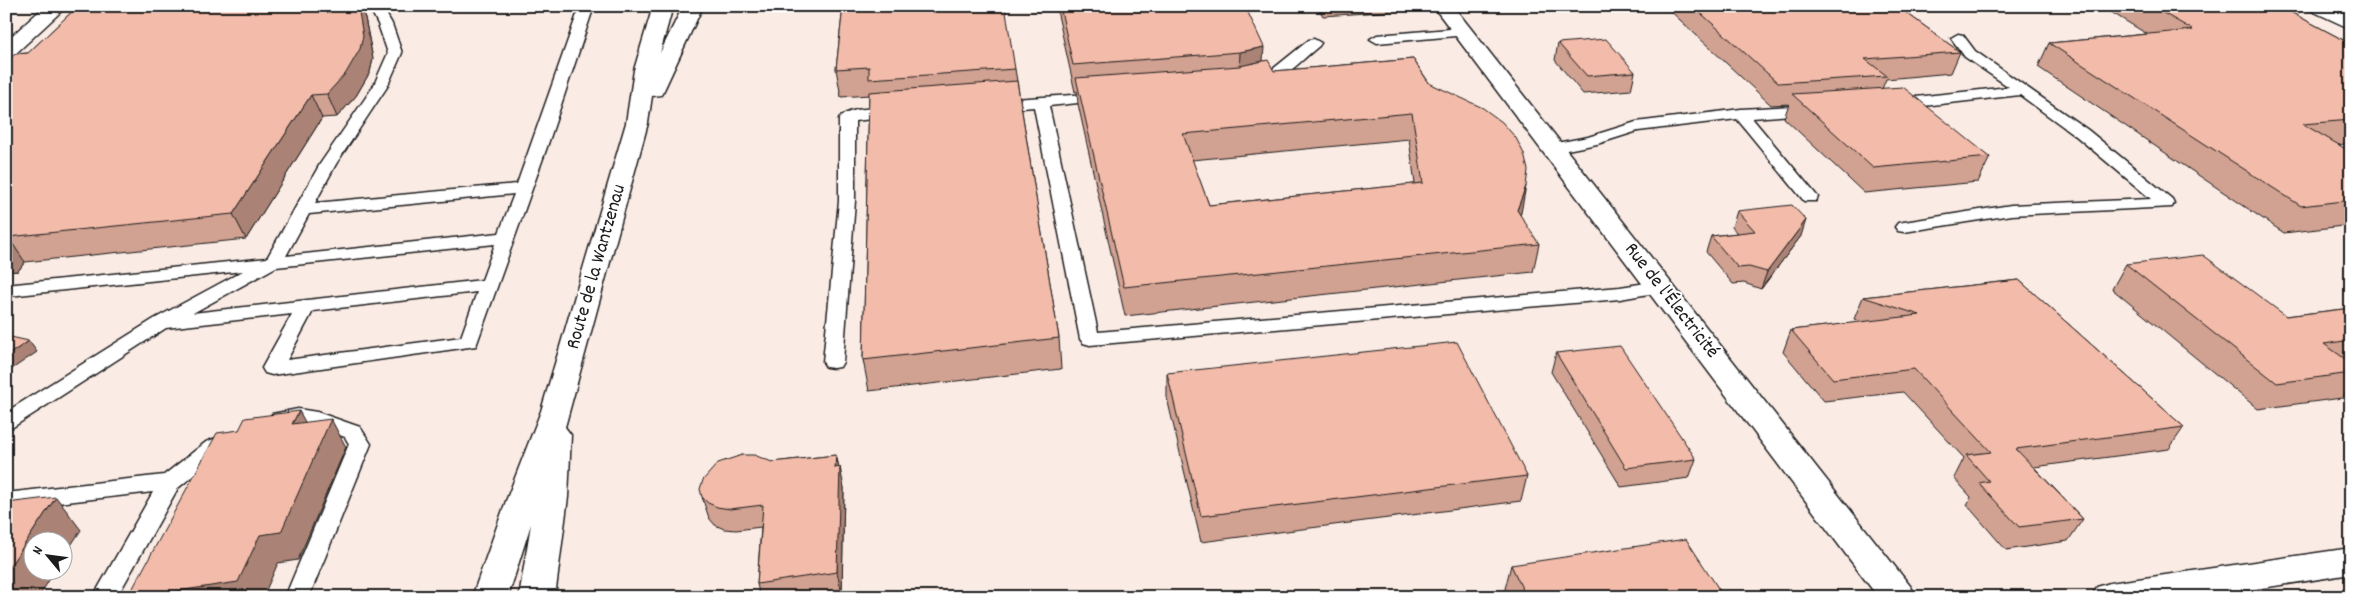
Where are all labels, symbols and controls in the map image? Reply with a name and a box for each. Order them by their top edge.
street label: Route de la Wantzenau [560,181,634,353]
street label: Rue de l'Électricité [1617,237,1725,365]
north arrow [22,530,72,580]
text: N [28,543,49,559]

